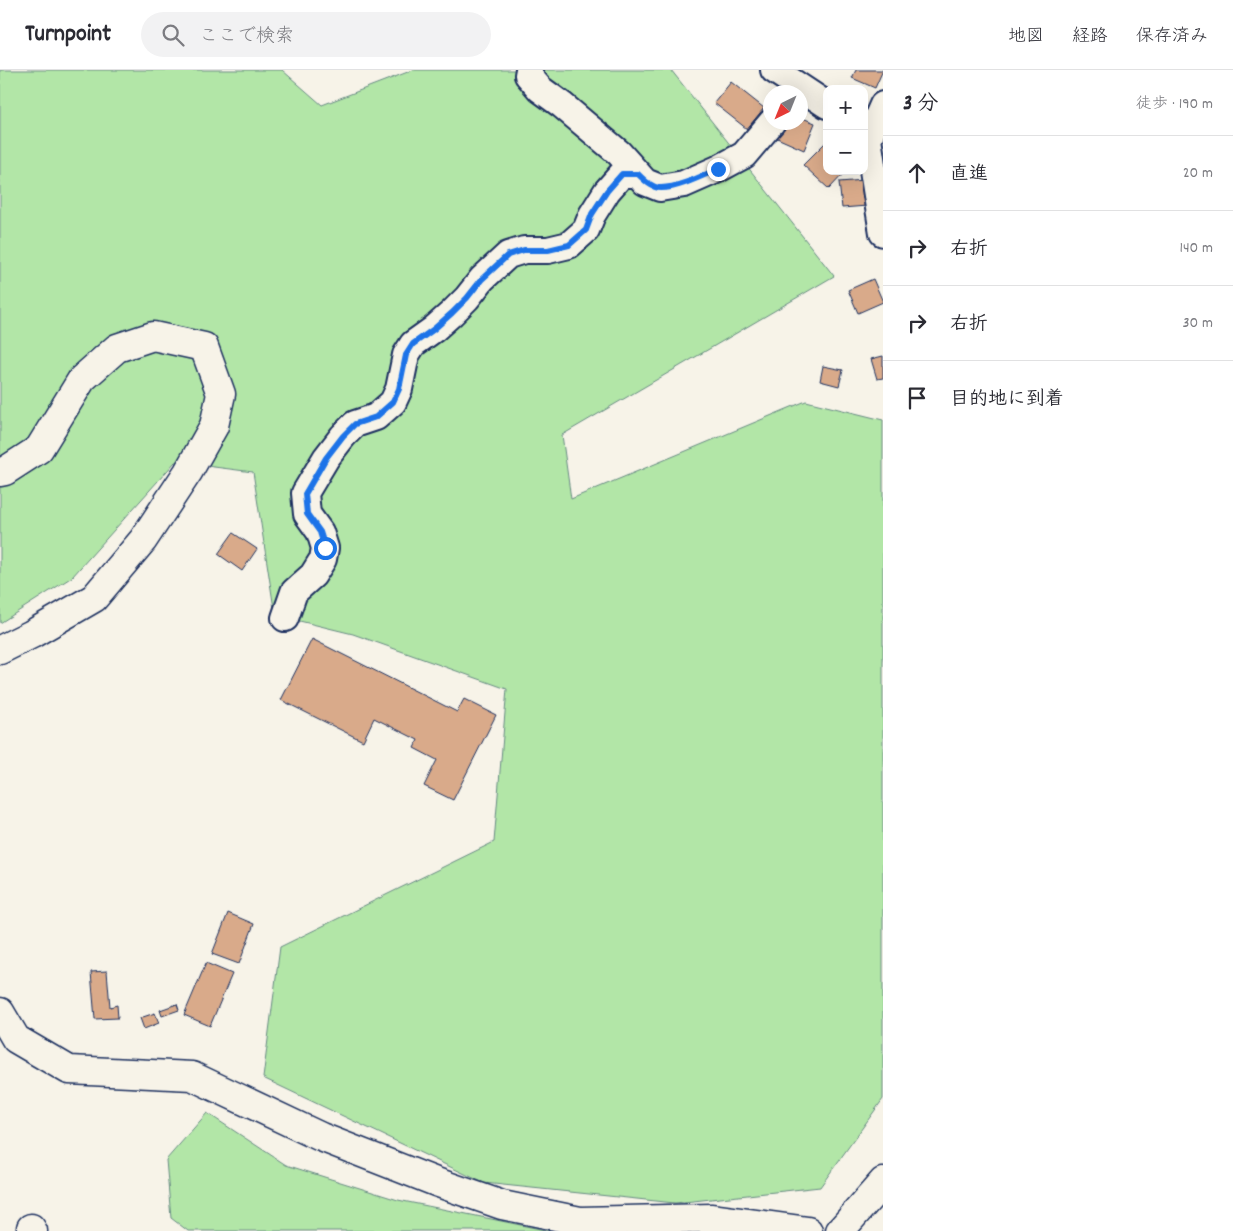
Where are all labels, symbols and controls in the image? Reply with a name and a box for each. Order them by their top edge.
search box [141,12,491,57]
text: Turnpoint [25,18,111,52]
icon: search [159,21,187,49]
text: ここで検索 [199,24,294,51]
text: 地図 [1008,25,1044,50]
text: 経路 [1072,25,1108,50]
text: 保存済み [1136,25,1208,50]
north arrow [763,85,808,130]
map controls [823,85,868,175]
button: + [823,85,868,130]
text: 3 分 [903,90,938,120]
text: 徒歩 · 190 m [1136,93,1213,116]
button: − [823,130,868,175]
route end [707,158,730,181]
icon: ahead [903,159,931,187]
text: 直進 [950,162,988,189]
text: 20 m [1183,162,1213,185]
icon: right [903,234,931,262]
text: 右折 [950,237,988,264]
text: 140 m [1179,237,1213,260]
icon: right [903,309,931,337]
text: 右折 [950,312,988,339]
text: 30 m [1183,312,1213,335]
icon: arrive [903,384,931,412]
text: 目的地に到着 [950,387,1064,414]
route start [314,537,337,560]

